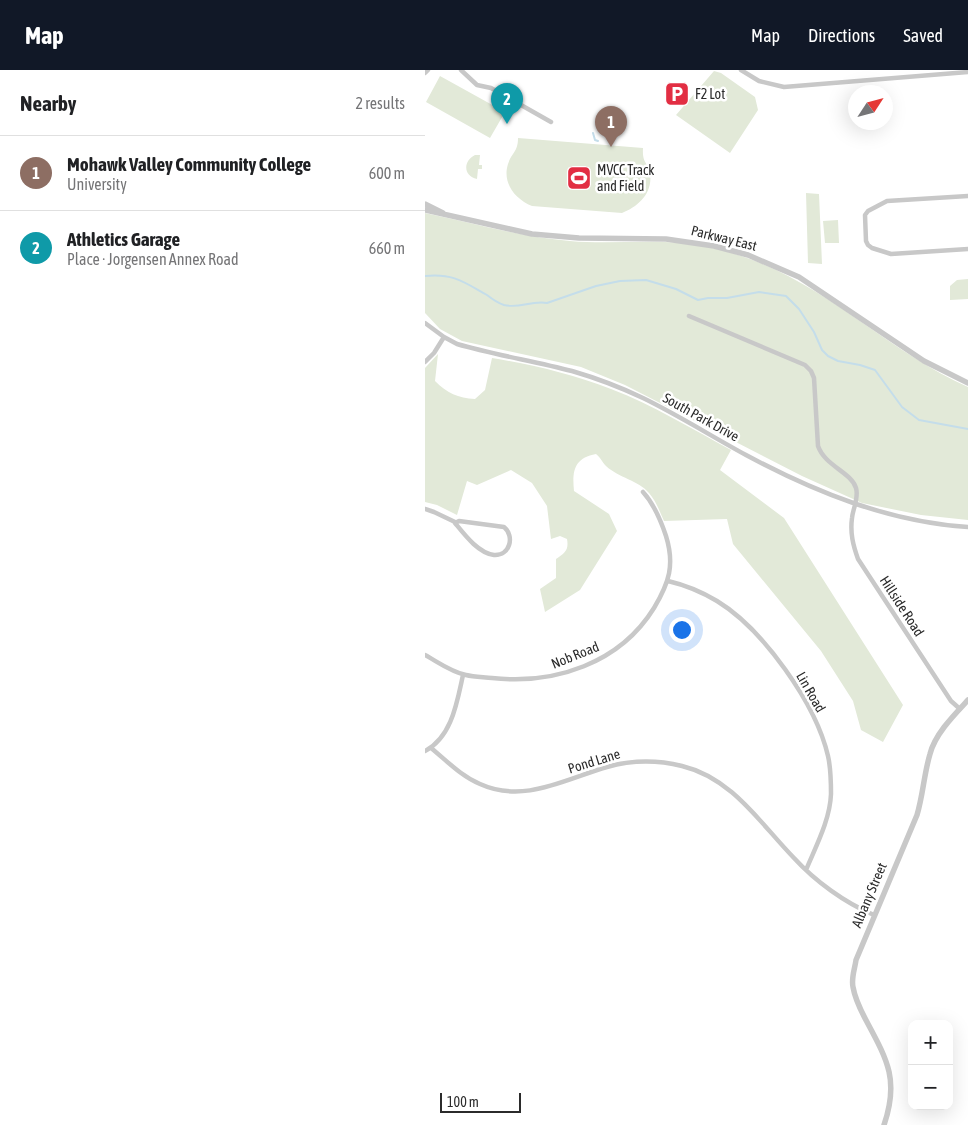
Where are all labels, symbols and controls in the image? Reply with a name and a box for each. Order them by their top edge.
text: Map [25,22,64,49]
text: Map [751,25,780,46]
text: Directions [808,25,875,46]
text: Saved [903,25,943,46]
parking icon: F2 Lot [664,81,690,107]
pin: 2 [491,83,523,124]
north arrow [848,85,893,130]
place label: F2 Lot [695,86,725,102]
text: Nearby [20,91,76,115]
text: 2 results [355,94,405,112]
pin: 1 [595,106,627,147]
text: Mohawk Valley Community College [67,153,311,175]
place label: MVCC Track and Field [597,162,654,194]
text: 1 [32,164,40,182]
text: 600 m [369,164,405,182]
sports icon: MVCC Track and Field [566,165,592,191]
text: University [67,175,127,193]
street label: Parkway East [689,222,759,254]
text: Athletics Garage [67,228,180,250]
text: 2 [32,239,40,257]
text: 660 m [369,239,405,257]
text: Place · Jorgensen Annex Road [67,250,239,268]
street label: South Park Drive [660,390,742,444]
street label: Hillside Road [877,573,927,639]
your location [669,617,695,643]
street label: Nob Road [549,638,601,672]
street label: Lin Road [793,669,829,715]
street label: Pond Lane [566,745,622,777]
street label: Albany Street [848,860,890,930]
map controls [908,1020,953,1110]
button: + [908,1020,953,1065]
button: − [908,1065,953,1110]
scale bar [440,1090,521,1113]
text: 100 m [447,1094,479,1110]

